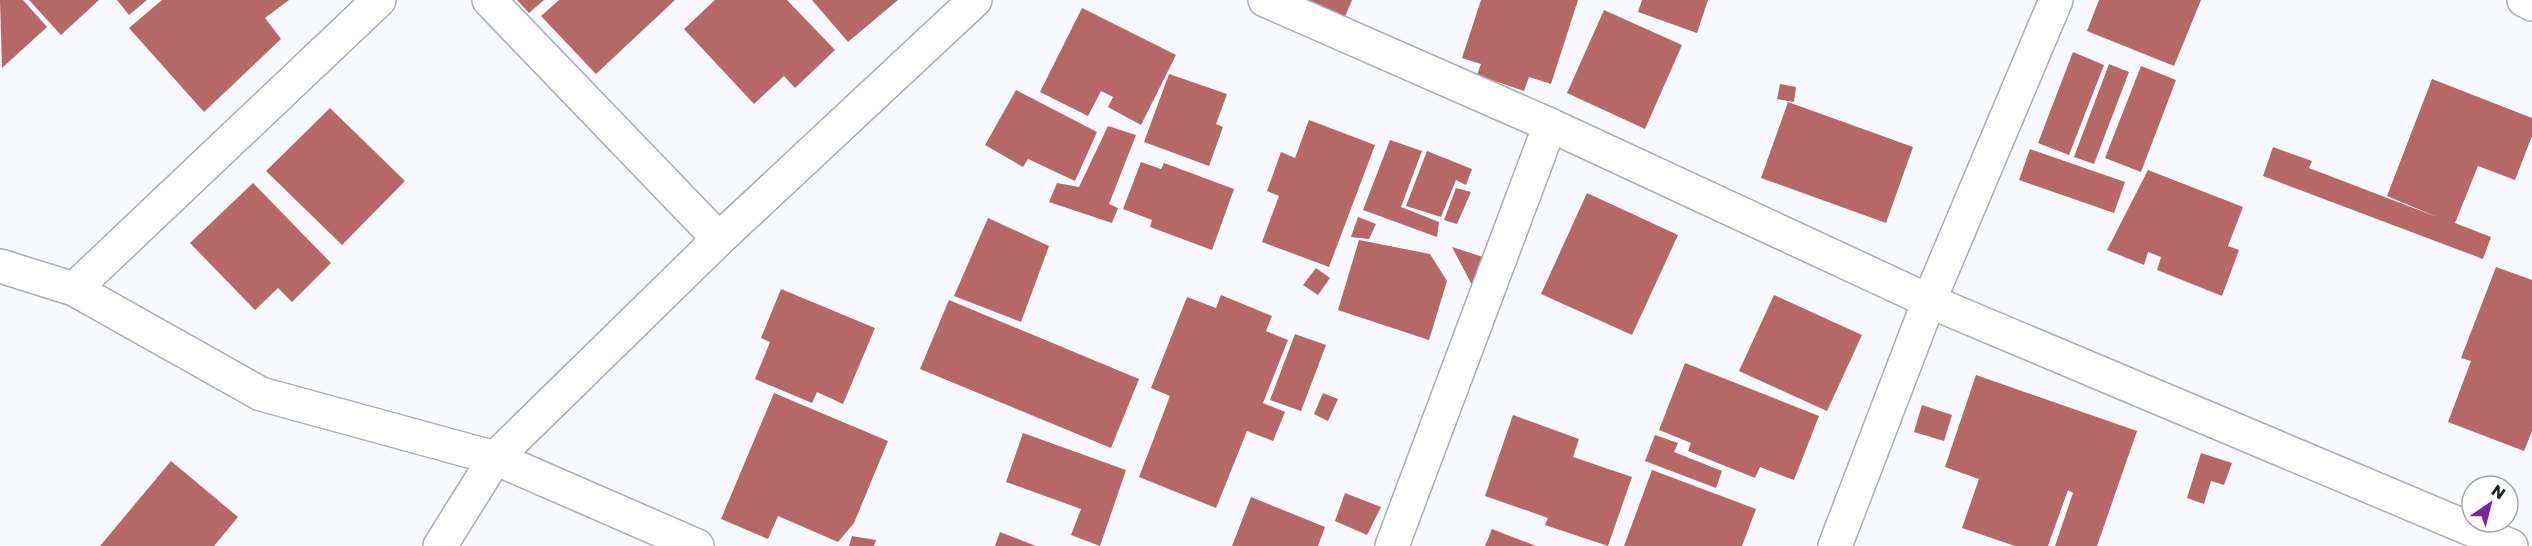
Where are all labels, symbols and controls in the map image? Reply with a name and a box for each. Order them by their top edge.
north arrow [2460,474,2520,534]
text: N [2487,479,2510,505]

